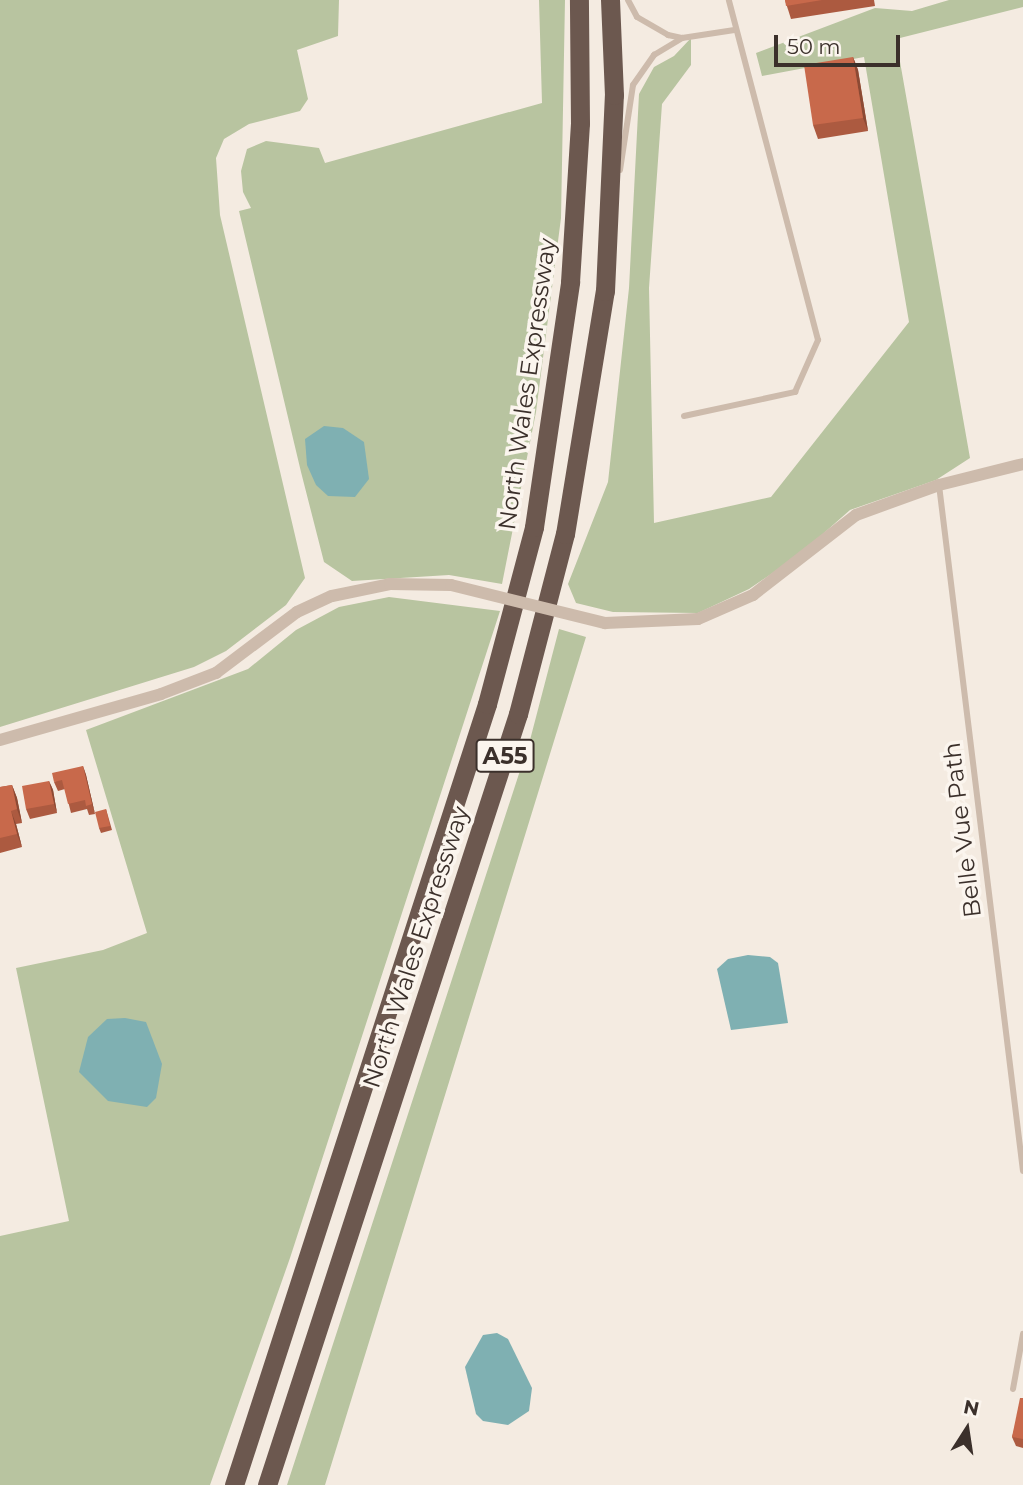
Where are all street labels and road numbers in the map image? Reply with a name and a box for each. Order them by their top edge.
street label: North Wales Expressway [492,236,562,532]
road number: A55 [475,736,535,776]
street label: Belle Vue Path [937,741,987,919]
street label: North Wales Expressway [357,803,475,1091]

